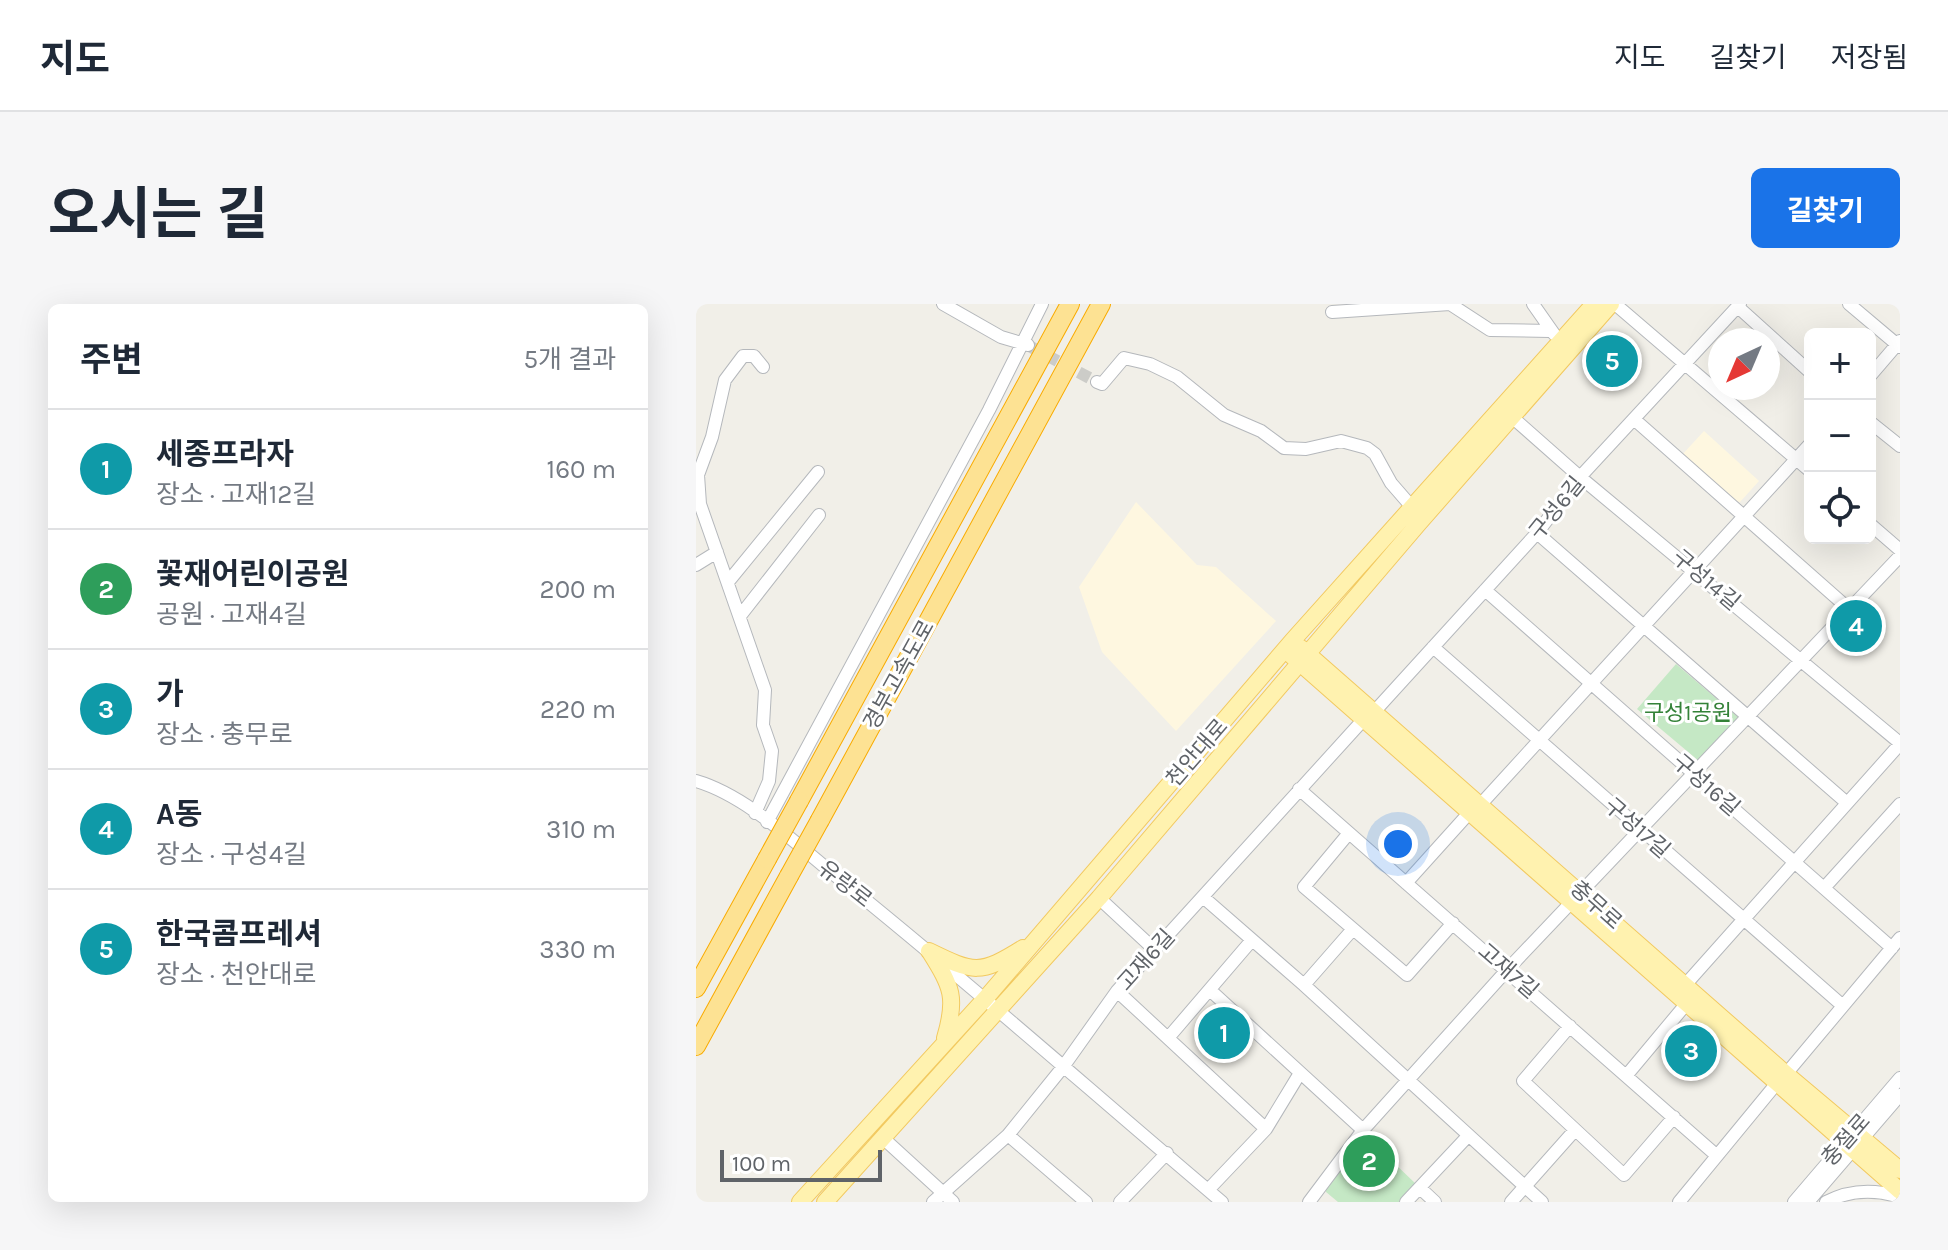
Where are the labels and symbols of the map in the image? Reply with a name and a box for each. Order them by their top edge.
north arrow [1708,328,1780,400]
pin: 5 [1586,331,1638,391]
street label: 구성6길 [1524,471,1590,545]
street label: 구성14길 [1667,544,1745,616]
pin: 4 [1830,596,1882,656]
street label: 경부고속도로 [858,616,940,734]
park label: 구성1공원 [1644,700,1732,726]
street label: 천안대로 [1161,714,1233,792]
street label: 구성16길 [1667,749,1745,821]
street label: 구성17길 [1599,792,1675,864]
your location [1378,824,1418,864]
street label: 유량로 [813,855,877,913]
street label: 충무로 [1565,875,1627,935]
street label: 고재6길 [1112,924,1180,996]
street label: 고재7길 [1473,938,1543,1004]
pin: 1 [1198,1003,1250,1063]
pin: 3 [1665,1021,1717,1081]
street label: 충절로 [1816,1109,1876,1171]
pin: 2 [1343,1131,1395,1191]
scale bar [720,1146,882,1182]

